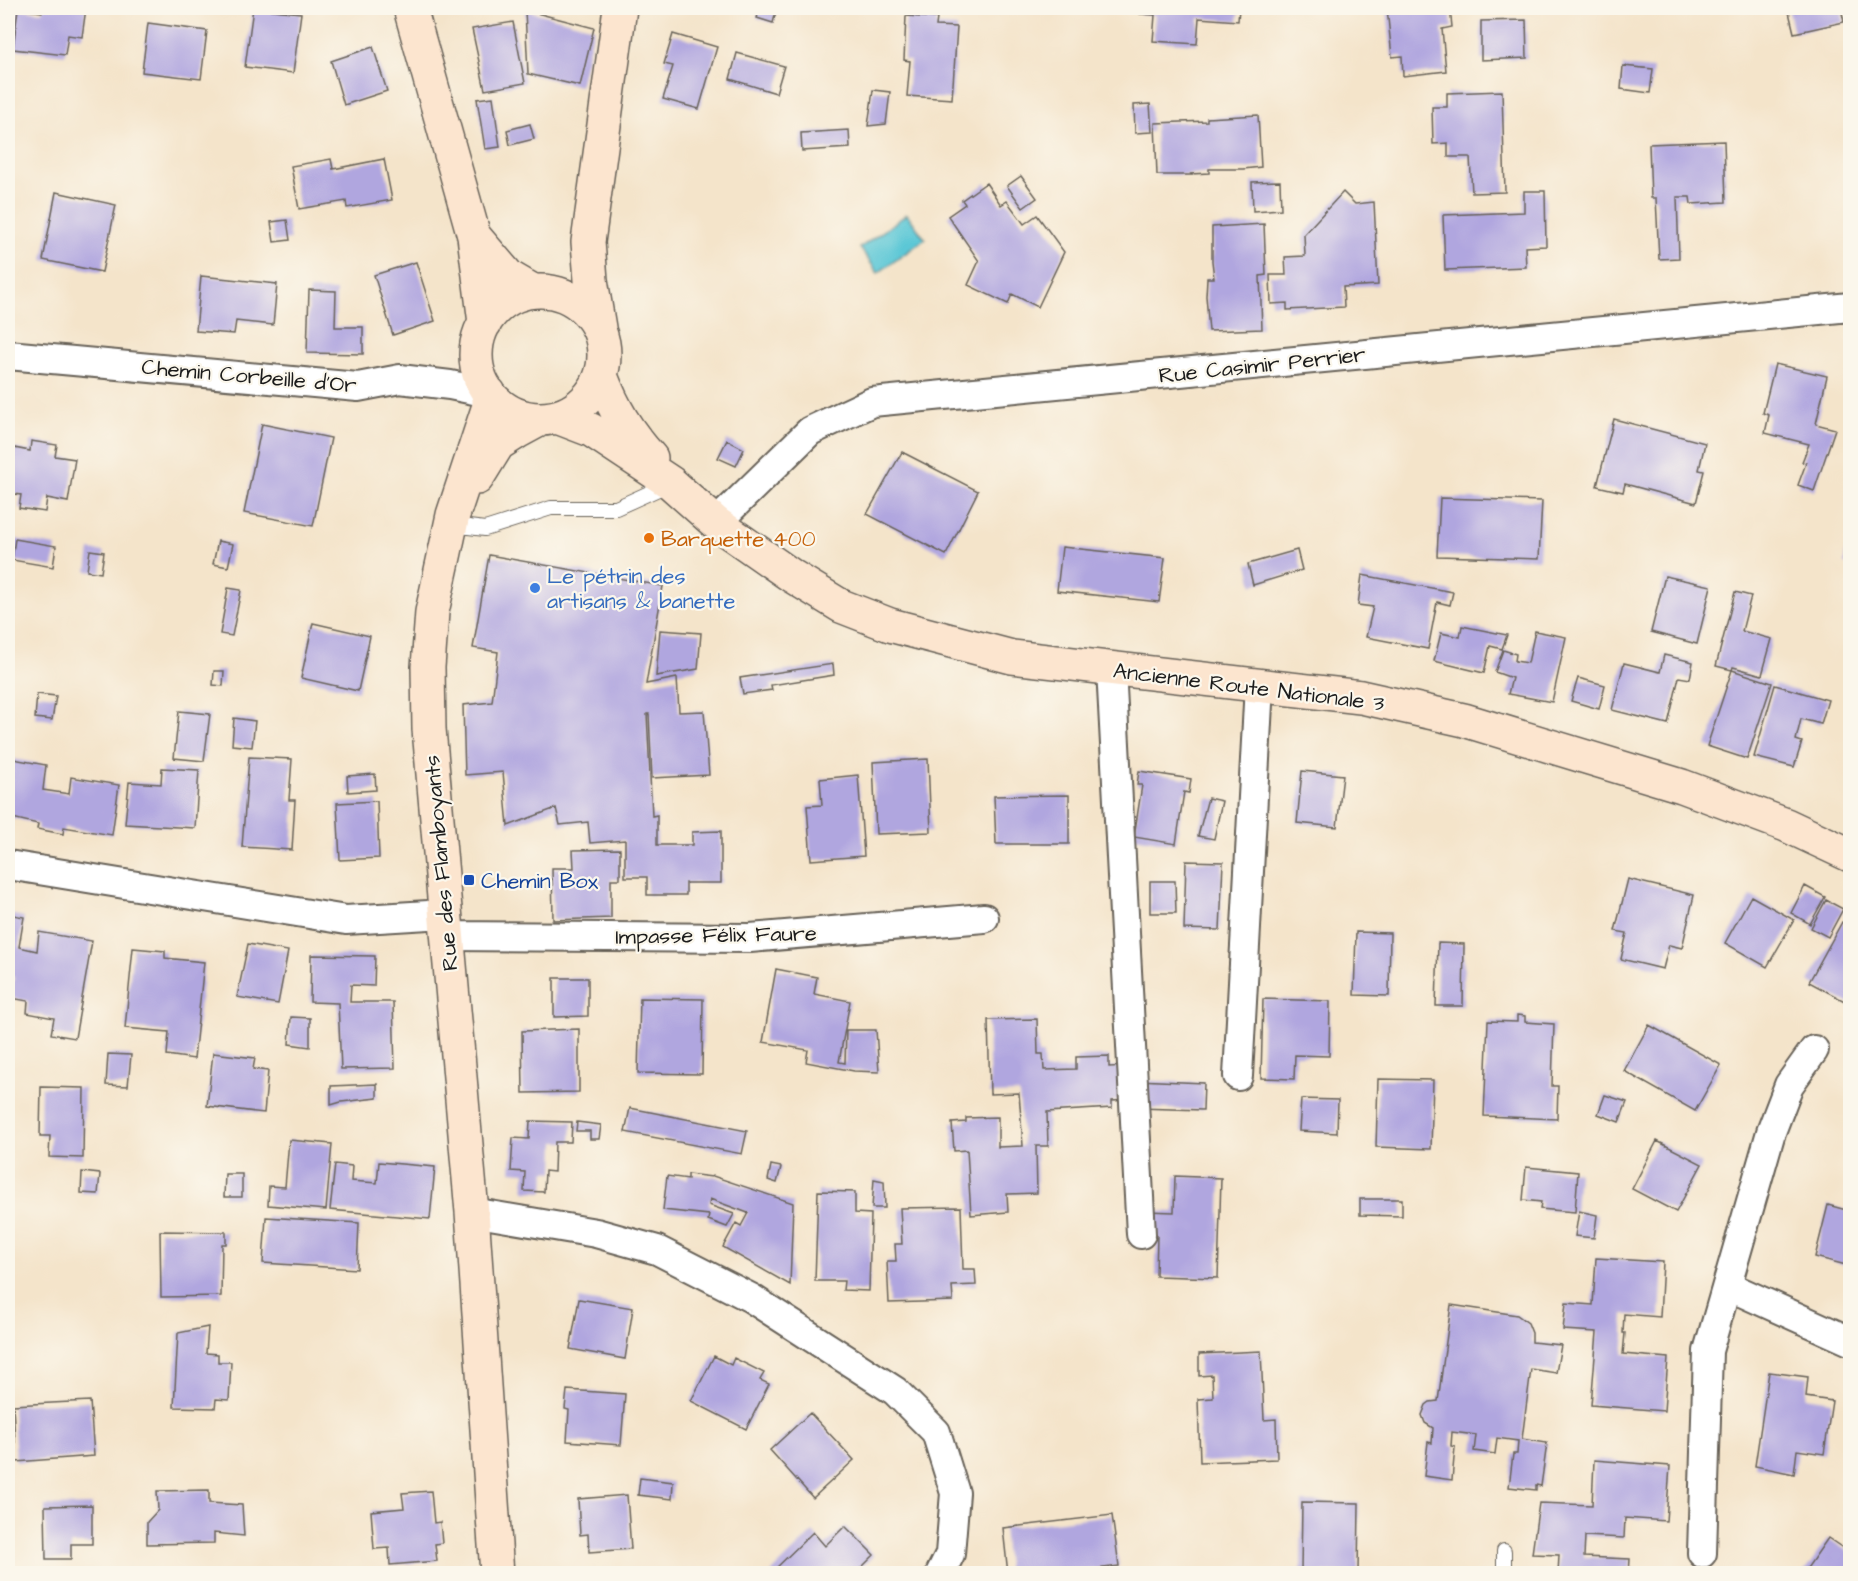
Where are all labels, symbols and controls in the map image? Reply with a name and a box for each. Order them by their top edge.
street label: Rue Casimir Perrier [1157,339,1367,392]
street label: Chemin Corbeille d'Or [140,352,358,401]
place label: Barquette 400 [661,524,816,555]
marker: Barquette 400 [642,531,656,545]
place label: Le pétrin des artisans & banette [547,561,735,617]
marker: Le pétrin des artisans & banette [528,581,542,595]
street label: Ancienne Route Nationale 3 [1111,655,1386,720]
street label: Rue des Flamboyants [417,754,467,972]
place label: Chemin Box [481,866,599,897]
marker: Chemin Box [462,873,476,887]
street label: Impasse Félix Faure [615,918,817,953]

